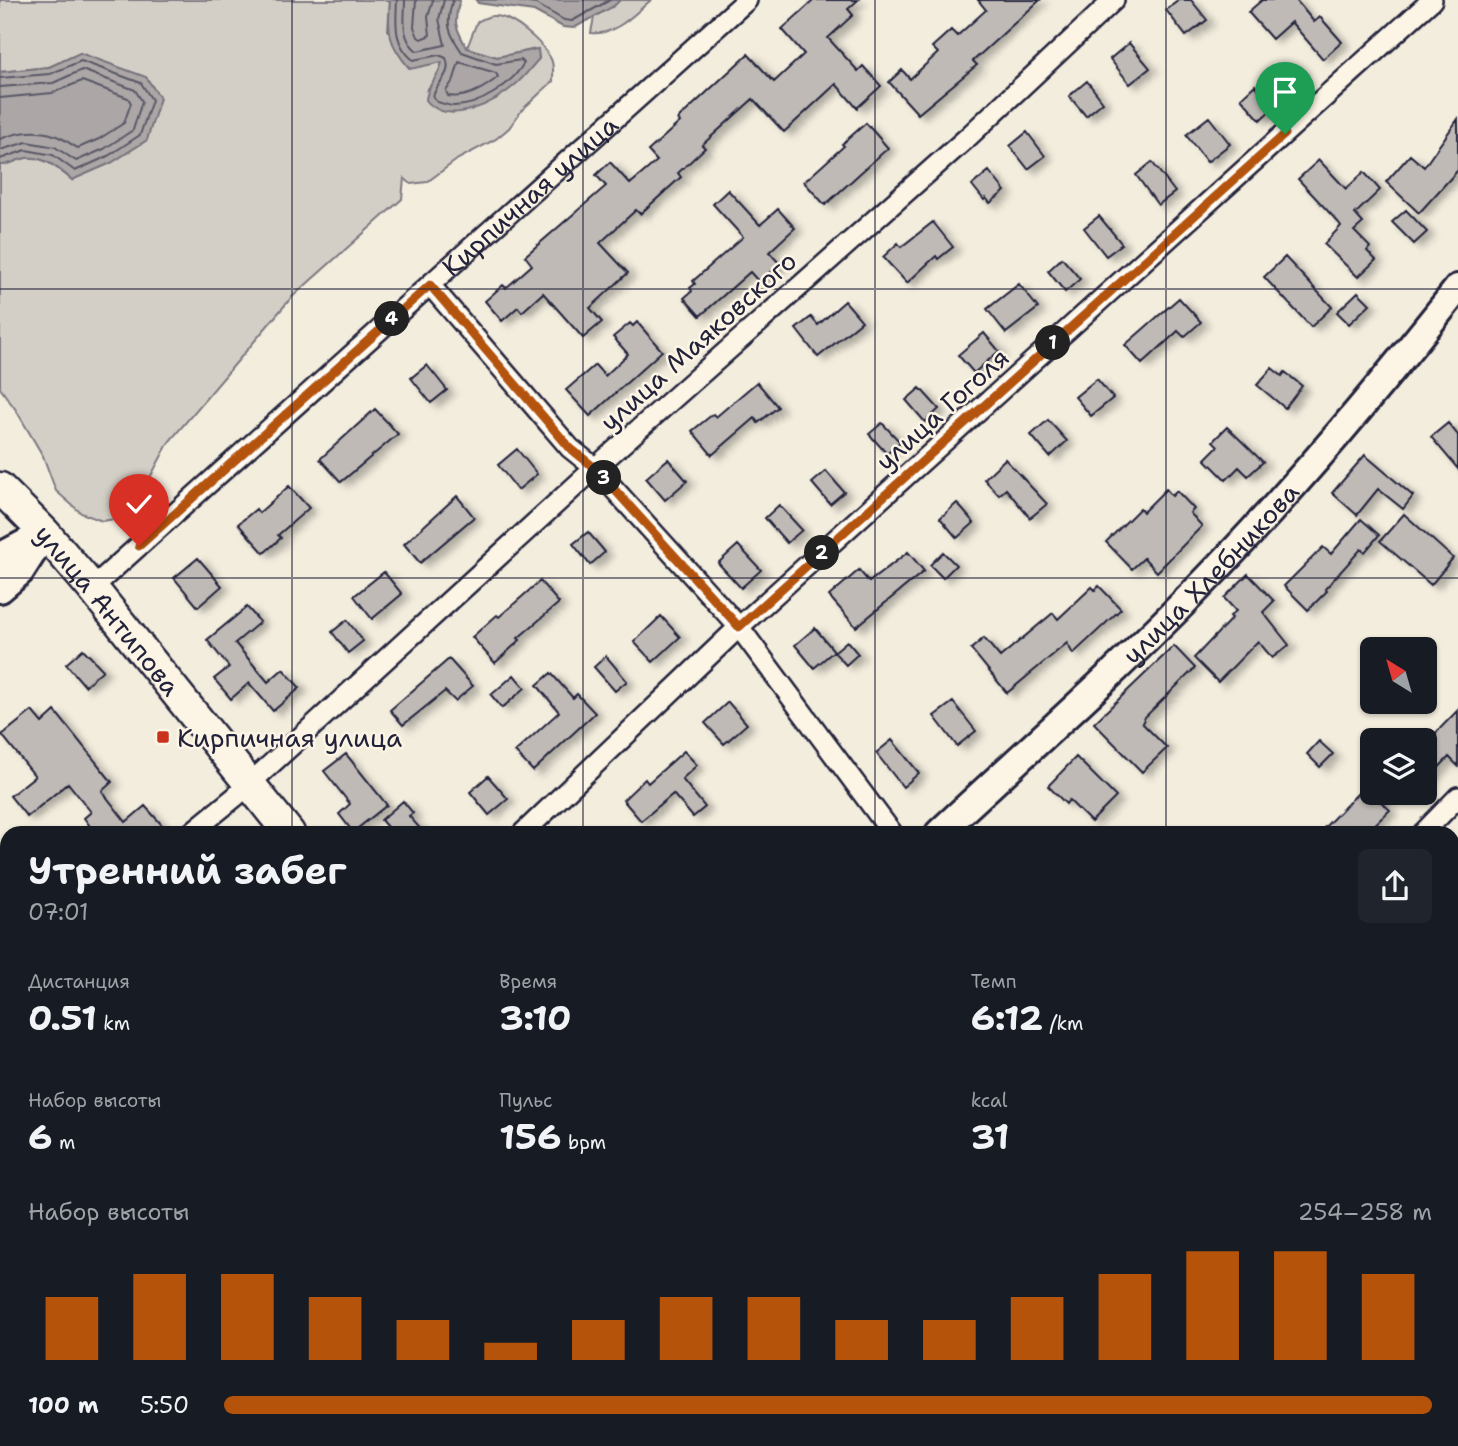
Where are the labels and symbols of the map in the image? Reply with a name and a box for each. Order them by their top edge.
pin [1255,62,1315,134]
street label: Кирпичная улица [434,107,625,284]
street label: улица Маяковского [592,243,804,439]
pin: 4 [374,302,410,336]
pin: 1 [1036,326,1070,360]
street label: улица Гоголя [868,340,1016,478]
pin: 3 [586,461,622,496]
pin [109,474,169,546]
street label: улица Хлебникова [1115,475,1306,671]
street label: улица Антипова [27,517,189,703]
pin: 2 [804,536,840,570]
north arrow [1360,637,1437,714]
place label: Кирпичная улица [177,720,402,755]
marker: Кирпичная улица [155,729,171,745]

